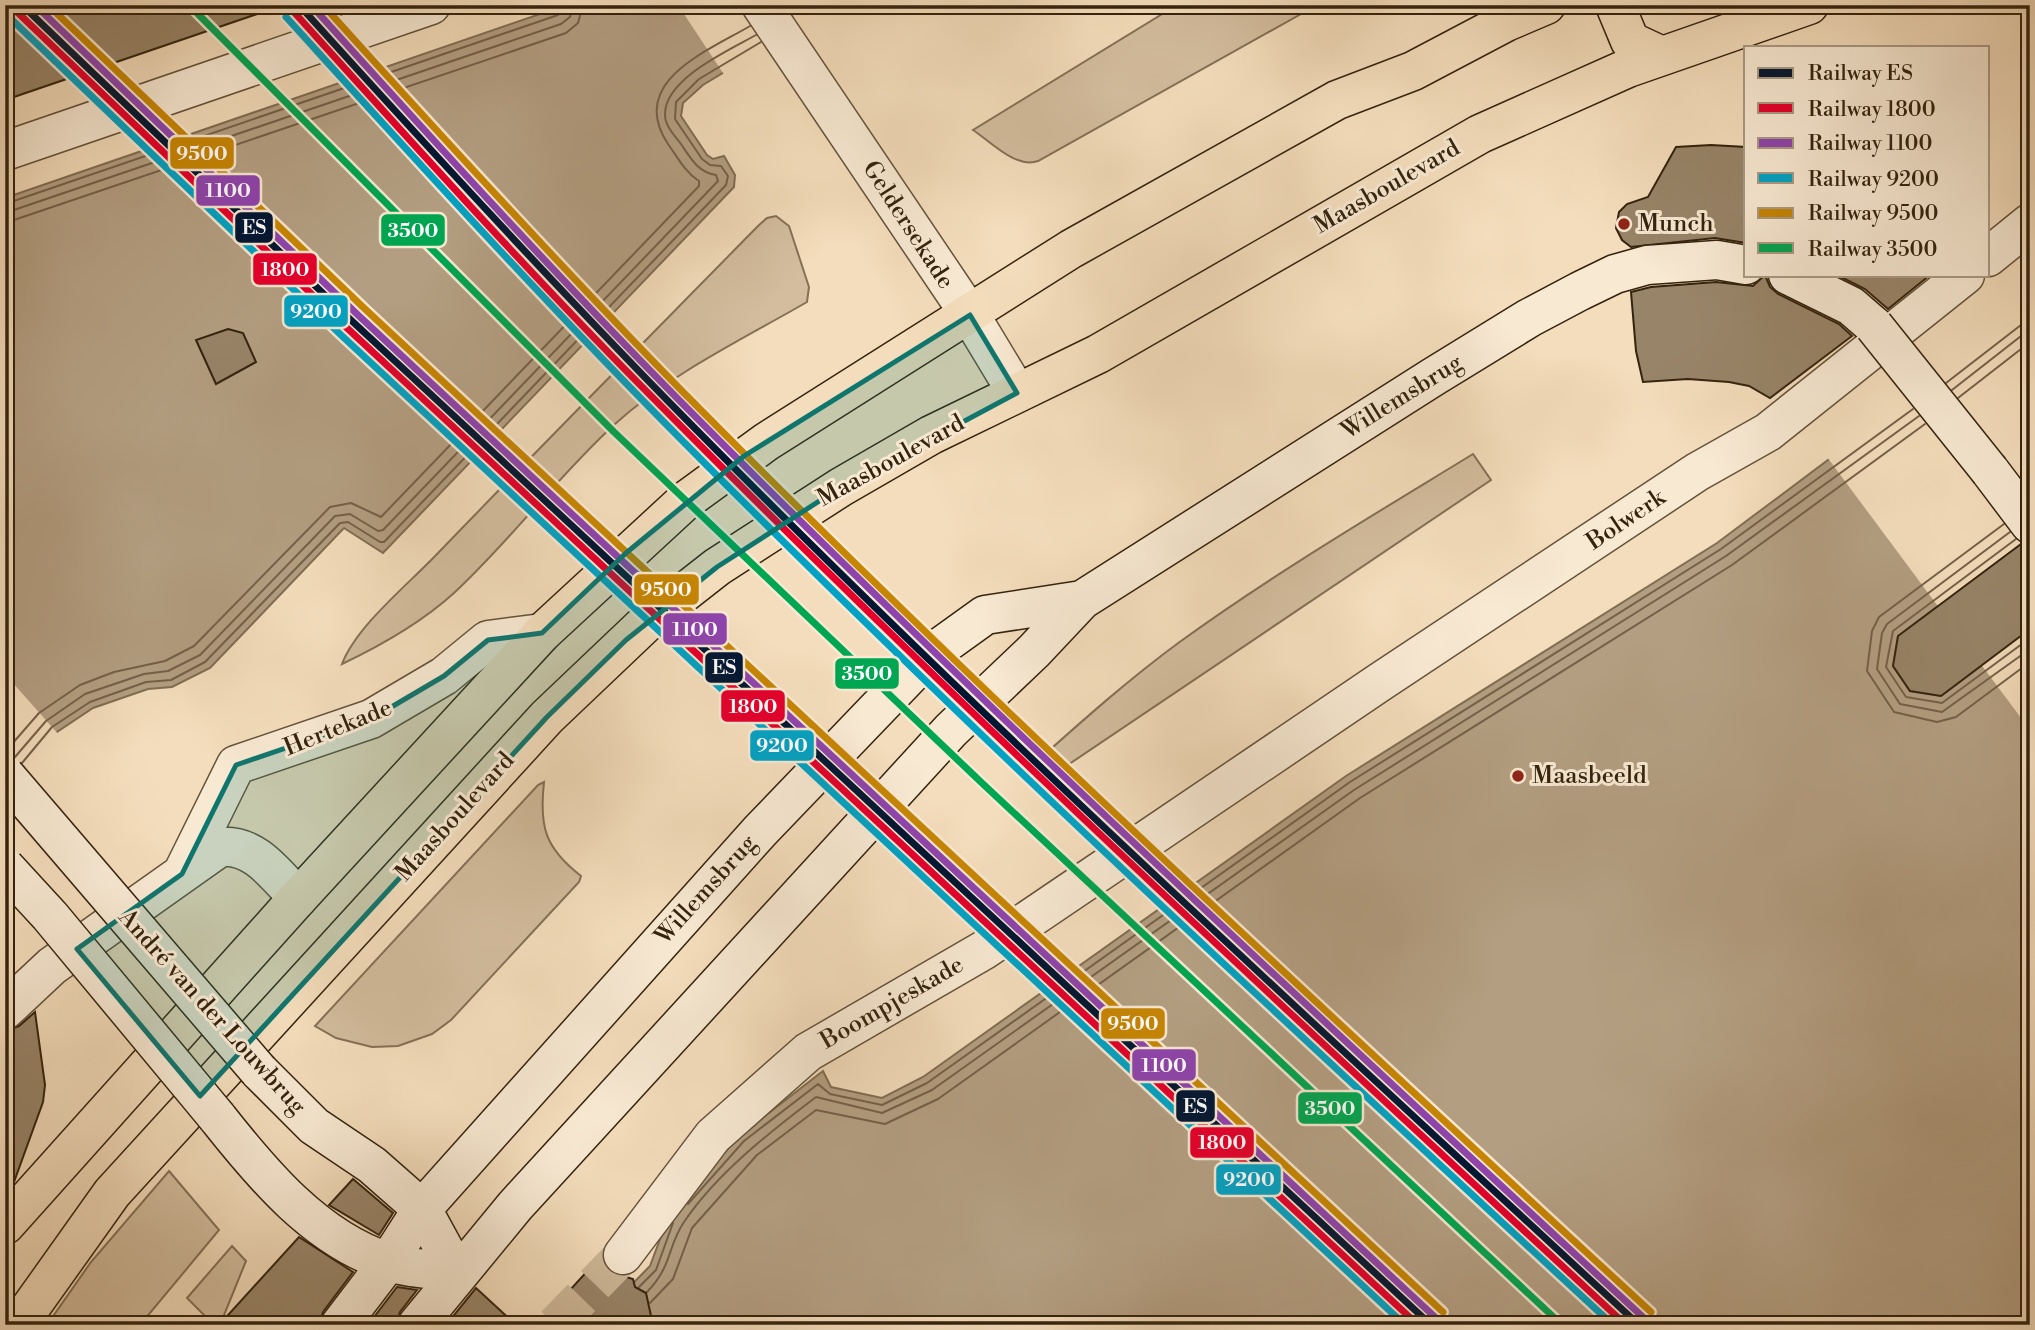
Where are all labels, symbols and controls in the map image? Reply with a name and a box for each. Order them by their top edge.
legend [1744,46,1990,276]
text: Railway ES [1808,61,1913,87]
text: Railway 1800 [1808,97,1936,123]
text: Railway 1100 [1808,131,1932,157]
street label: Maasboulevard [1309,133,1466,241]
line badge: 9500 [169,136,235,170]
text: 9500 [176,142,228,166]
street label: Geldersekade [855,155,961,295]
text: Railway 9200 [1808,167,1939,193]
line badge: 1100 [195,174,261,207]
text: 1100 [205,179,251,203]
text: Railway 9500 [1808,201,1939,227]
place label: Munch [1638,209,1713,239]
line badge: ES [234,211,274,244]
line badge: 3500 [380,213,446,247]
text: ES [242,216,266,240]
marker: Munch [1616,216,1632,232]
text: 3500 [388,219,438,243]
text: Railway 3500 [1808,237,1937,263]
line badge: 1800 [252,252,318,286]
text: 1800 [261,258,309,282]
line badge: 9200 [283,294,349,328]
text: 9200 [290,300,342,324]
street label: Willemsbrug [1335,348,1469,447]
street label: Maasboulevard [812,408,970,514]
street label: Bolwerk [1580,482,1672,558]
line badge: 9500 [633,573,700,606]
text: 9500 [640,578,692,602]
line badge: 1100 [662,612,728,646]
text: 1100 [672,618,718,642]
line badge: ES [704,651,744,684]
text: ES [712,656,736,680]
line badge: 3500 [834,657,900,690]
text: 3500 [842,662,892,686]
line badge: 1800 [720,689,786,723]
street label: Hertekade [280,693,396,763]
text: 1800 [729,695,777,719]
line badge: 9200 [749,729,815,762]
text: 9200 [756,734,808,758]
street label: Maasboulevard [389,746,521,888]
place label: Maasbeeld [1532,761,1647,791]
marker: Maasbeeld [1510,768,1526,784]
street label: Willemsbrug [648,828,764,952]
street label: André van der Louwbrug [111,902,313,1121]
street label: Boompjeskade [814,950,969,1057]
line badge: 9500 [1100,1007,1166,1040]
text: 9500 [1107,1012,1159,1036]
line badge: 1100 [1131,1048,1197,1082]
text: 1100 [1141,1054,1187,1078]
line badge: ES [1175,1089,1216,1123]
line badge: 3500 [1297,1091,1363,1125]
text: ES [1183,1095,1207,1119]
text: 3500 [1305,1097,1355,1121]
line badge: 1800 [1189,1126,1255,1159]
text: 1800 [1198,1131,1246,1155]
line badge: 9200 [1215,1163,1282,1196]
text: 9200 [1223,1168,1275,1192]

